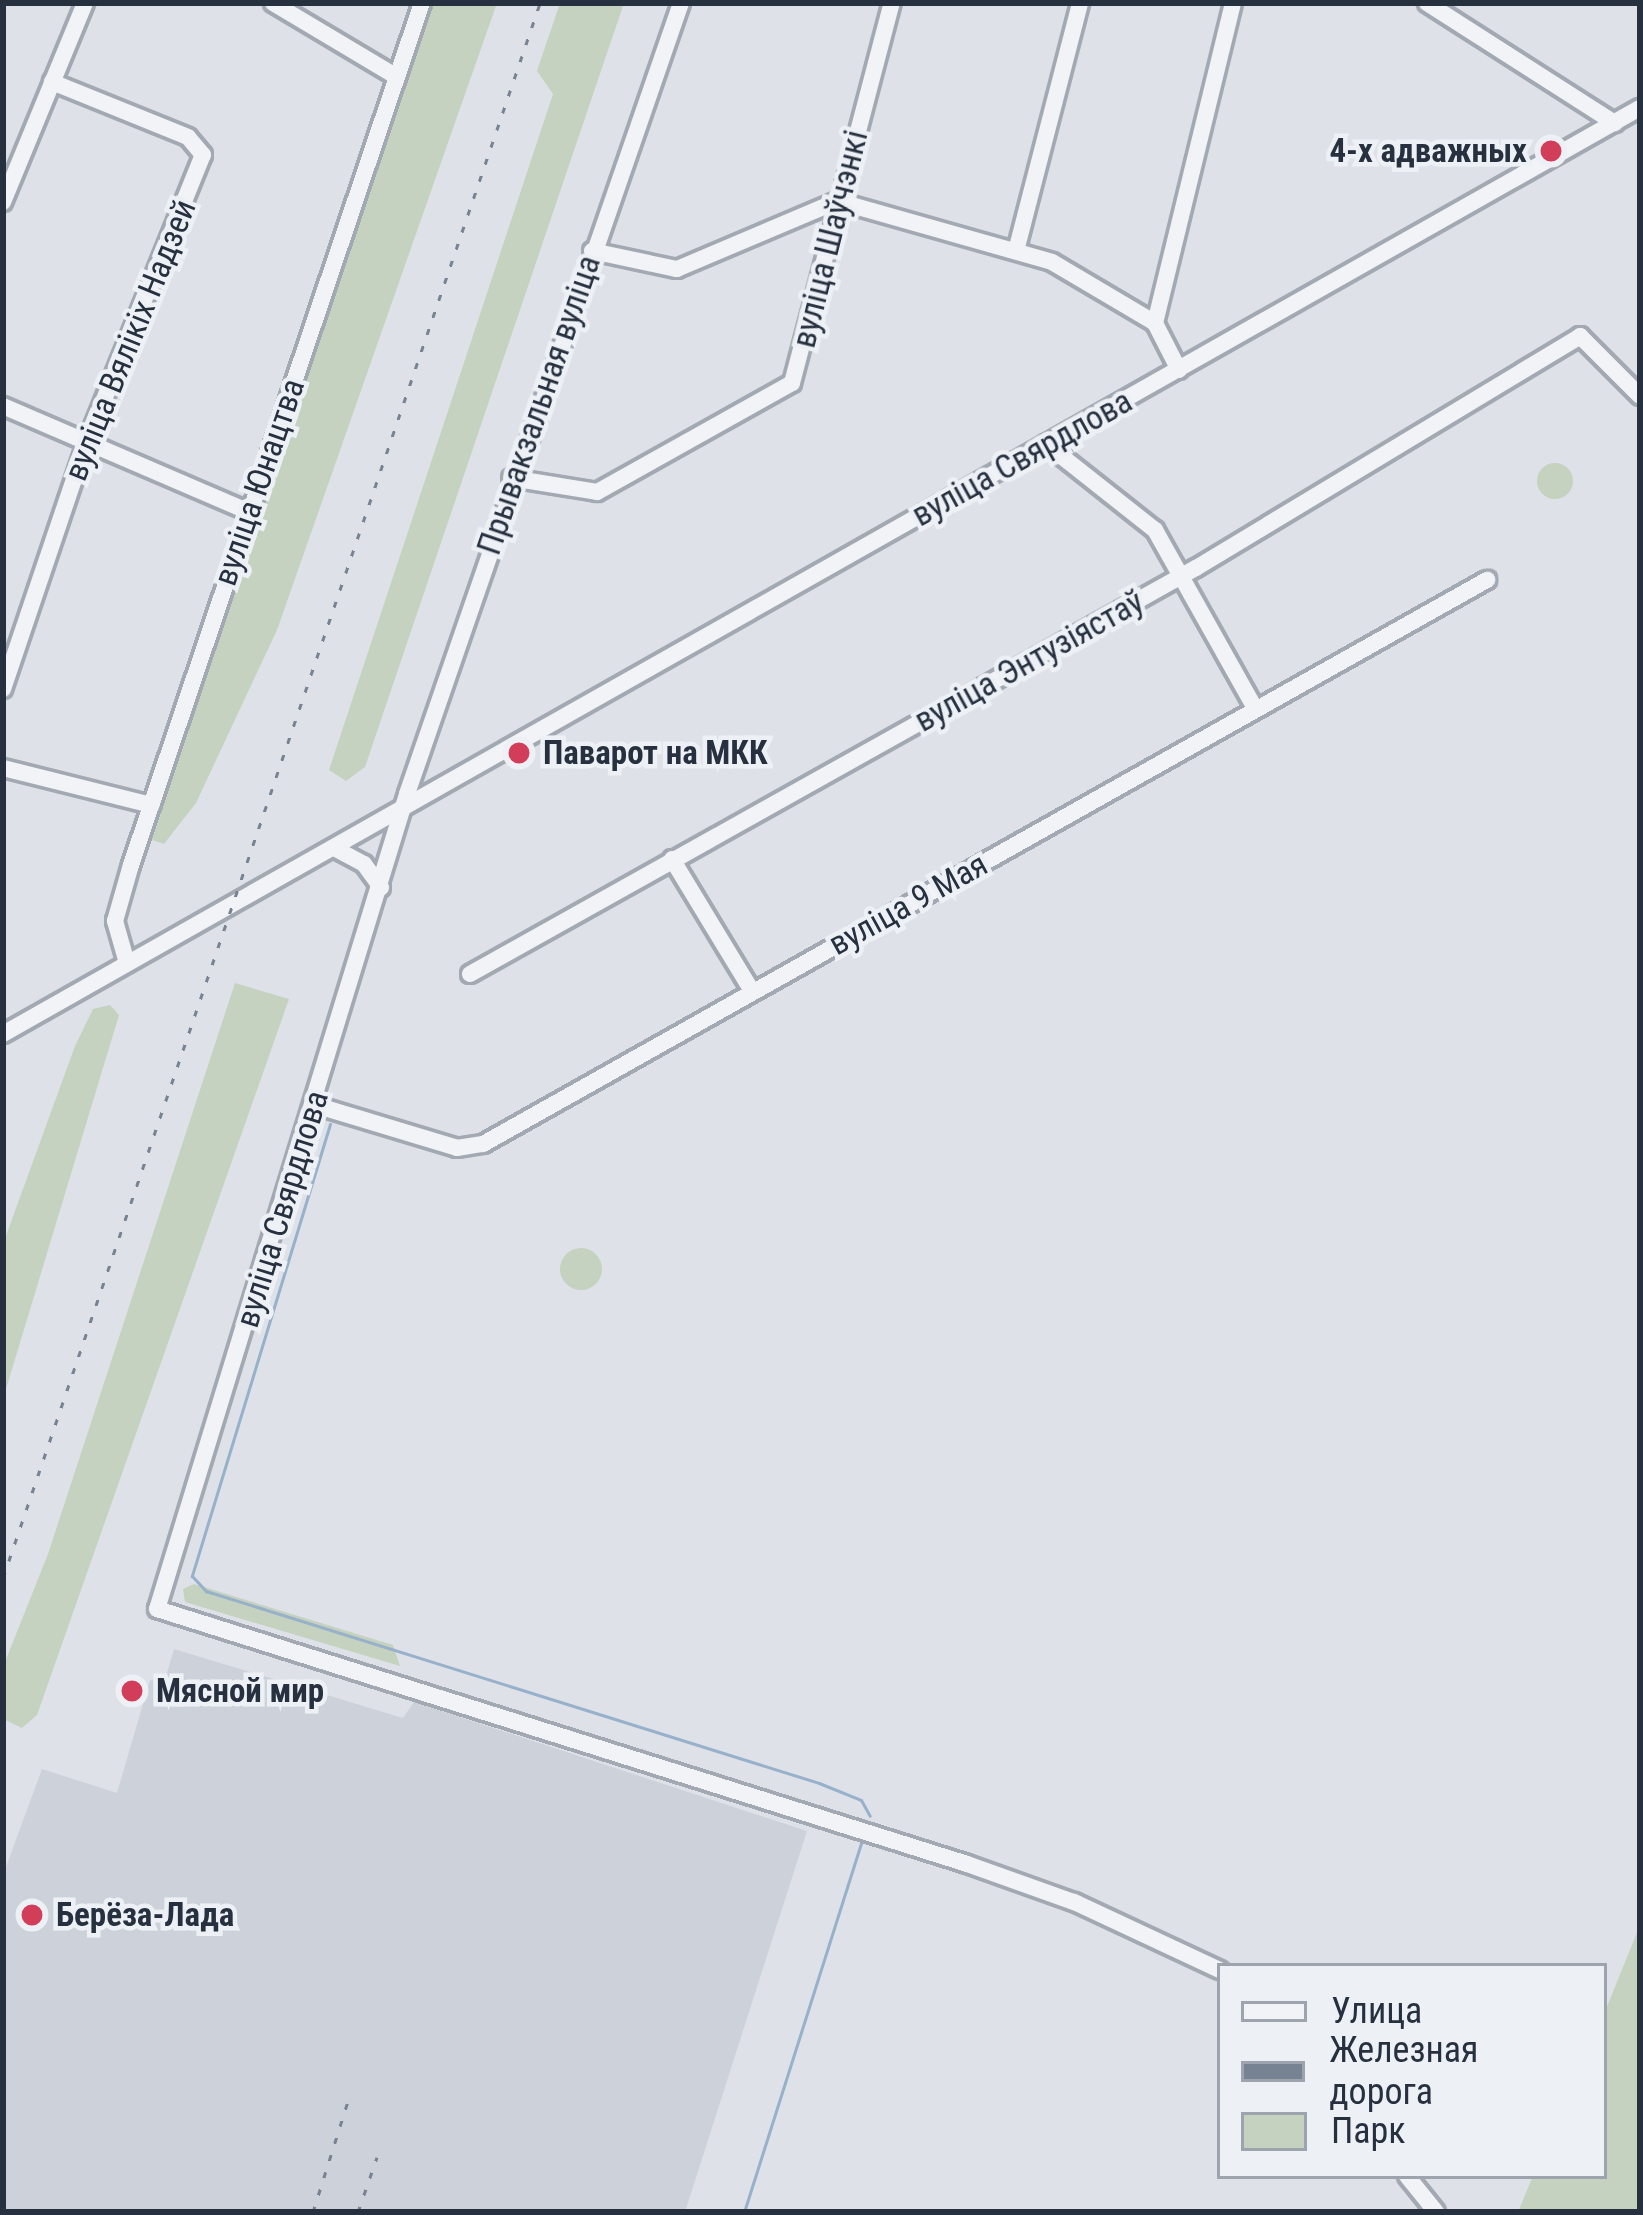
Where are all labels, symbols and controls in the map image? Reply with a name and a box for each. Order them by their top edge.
street label: вуліца Шаўчэнкі [784,126,876,352]
place label: 4-х адважных [1329,131,1527,171]
marker: 4-х адважных [1538,138,1564,164]
street label: вуліца Вялікіх Надзей [56,194,204,486]
street label: Прывакзальная вуліца [469,250,609,560]
street label: вуліца Юнацтва [205,373,313,591]
street label: вуліца Свярдлова [905,381,1139,535]
street label: вуліца Энтузіястаў [908,582,1150,740]
place label: Паварот на МКК [543,733,768,773]
marker: Паварот на МКК [506,740,532,766]
street label: вуліца 9 Мая [822,844,994,964]
street label: вуліца Свярдлова [227,1086,337,1332]
place label: Мясной мир [156,1671,324,1711]
marker: Мясной мир [119,1678,145,1704]
place label: Берёза-Лада [56,1895,234,1935]
marker: Берёза-Лада [19,1902,45,1928]
legend [1217,1963,1607,2179]
text: Улица [1331,1990,1422,2032]
text: Железная дорога [1329,2029,1478,2113]
text: Парк [1331,2110,1406,2152]

